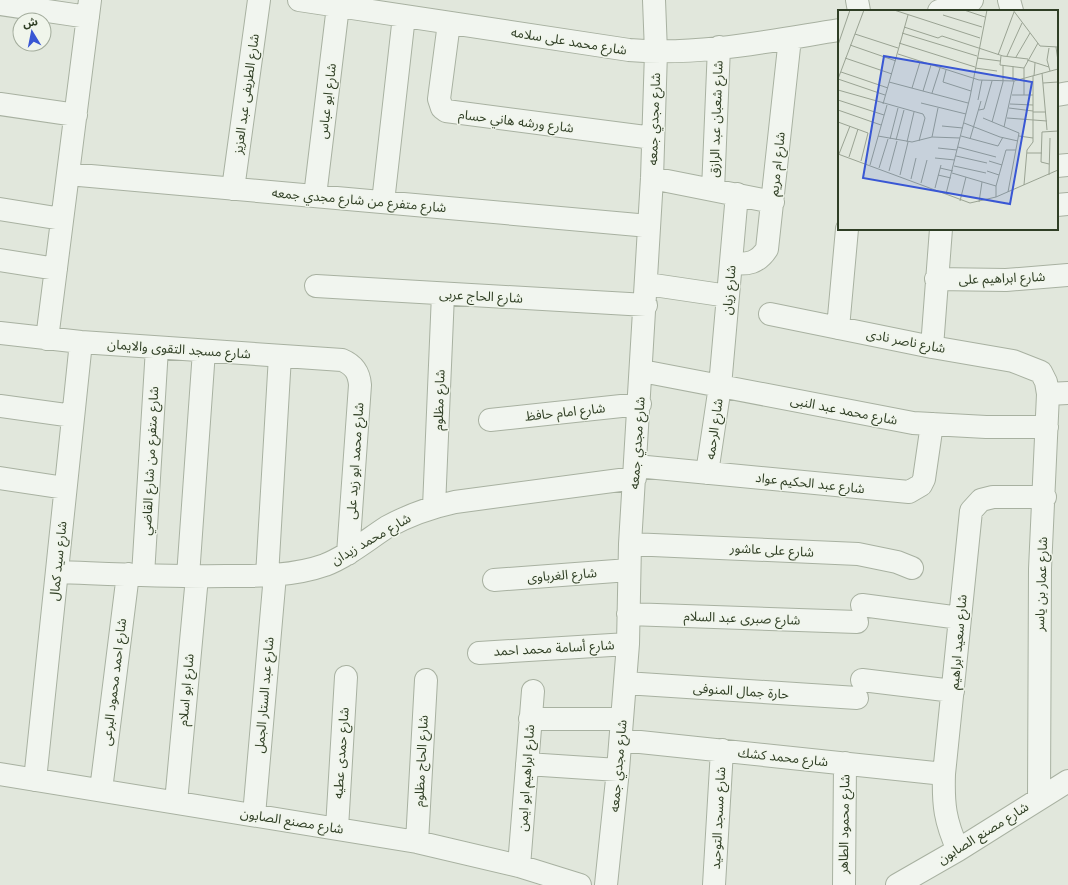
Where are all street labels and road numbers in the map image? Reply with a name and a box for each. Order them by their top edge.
street label: شارع محمد على سلامه [510,24,628,61]
street label: شارع الطريفى عبد العزيز [230,33,265,157]
street label: شارع شعبان عبد الرازق [706,60,729,178]
street label: شارع ابو عباس [315,62,342,140]
street label: شارع مجدي جمعه [645,72,666,166]
street label: شارع ورشه هاني حسام [457,106,574,139]
street label: شارع ام مريم [766,131,791,197]
street label: شارع متفرع من شارع مجدي جمعه [271,185,447,218]
street label: شارع زيان [719,264,742,316]
street label: شارع ابراهيم على [958,269,1046,290]
street label: شارع الحاج عربى [439,286,523,309]
street label: شارع ناصر نادى [865,326,947,359]
street label: شارع مسجد التقوى والايمان [107,337,251,364]
street label: شارع مظلوم [430,369,451,431]
street label: شارع متفرع من شارع القاضي [139,386,164,536]
street label: شارع محمد عبد النبى [789,392,899,431]
street label: شارع مجدي جمعه [626,396,651,490]
street label: شارع الرحمه [702,397,729,461]
street label: شارع امام حافظ [524,400,606,427]
street label: شارع محمد ابو زيد على [343,402,370,520]
street label: شارع عبد الحكيم عواد [754,470,865,499]
street label: شارع محمد زيدان [329,510,415,570]
street label: شارع سيد كمال [46,520,73,602]
street label: شارع عمار بن ياسر [1032,536,1053,633]
street label: شارع على عاشور [729,540,814,563]
street label: شارع الغرباوى [527,565,598,588]
street label: شارع سعيد ابراهيم [946,594,973,690]
street label: شارع صبرى عبد السلام [683,608,801,631]
street label: شارع احمد محمود البرعى [99,617,132,747]
street label: شارع عبد الستار الجمل [251,636,280,754]
street label: شارع أسامة محمد احمد [493,637,615,662]
street label: شارع ابو اسلام [175,653,200,727]
street label: حارة جمال المنوفى [692,680,790,703]
street label: شارع حمدى عطيه [330,707,355,799]
street label: شارع الحاج مظلوم [411,715,434,807]
street label: شارع مجدي جمعه [606,719,633,813]
street label: شارع ابراهيم ابو ايمن [515,724,540,832]
street label: شارع محمد كشك [737,745,829,772]
street label: شارع مسجد التوحيد [708,766,731,870]
street label: شارع محمود الطاهر [836,774,855,875]
street label: شارع مصنع الصابون [935,799,1033,870]
street label: شارع مصنع الصابون [239,805,345,840]

